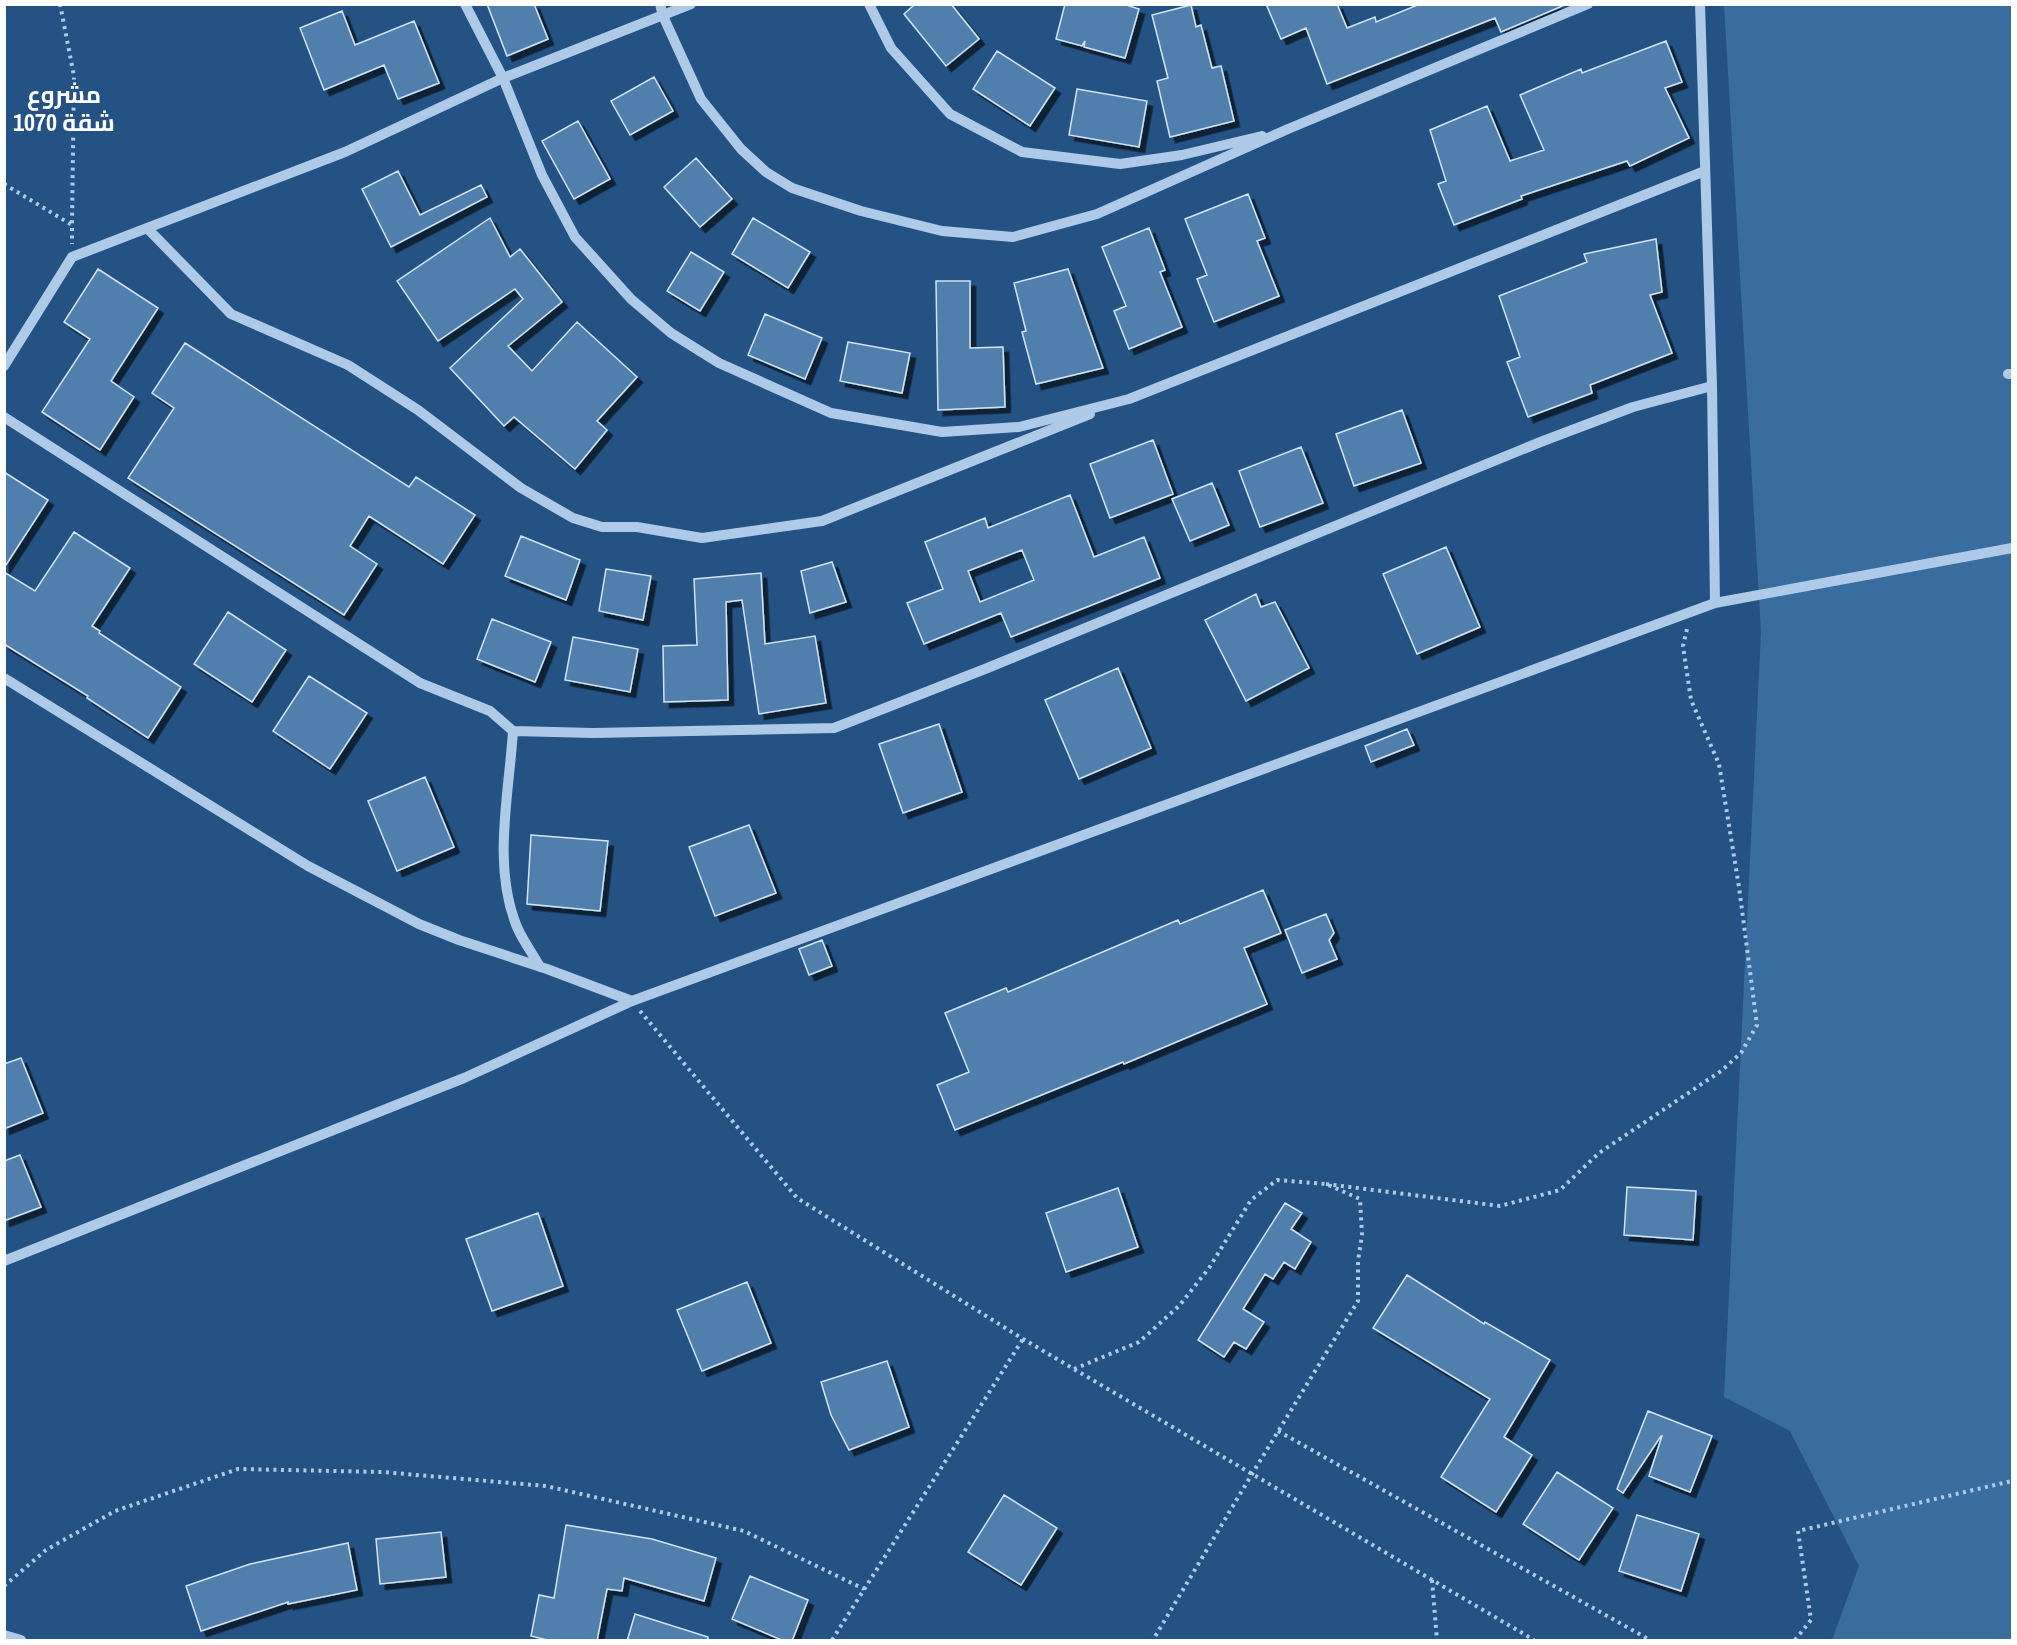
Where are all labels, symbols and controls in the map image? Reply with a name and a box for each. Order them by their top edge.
district label: مشروع 1070 شقة [13,78,115,138]

